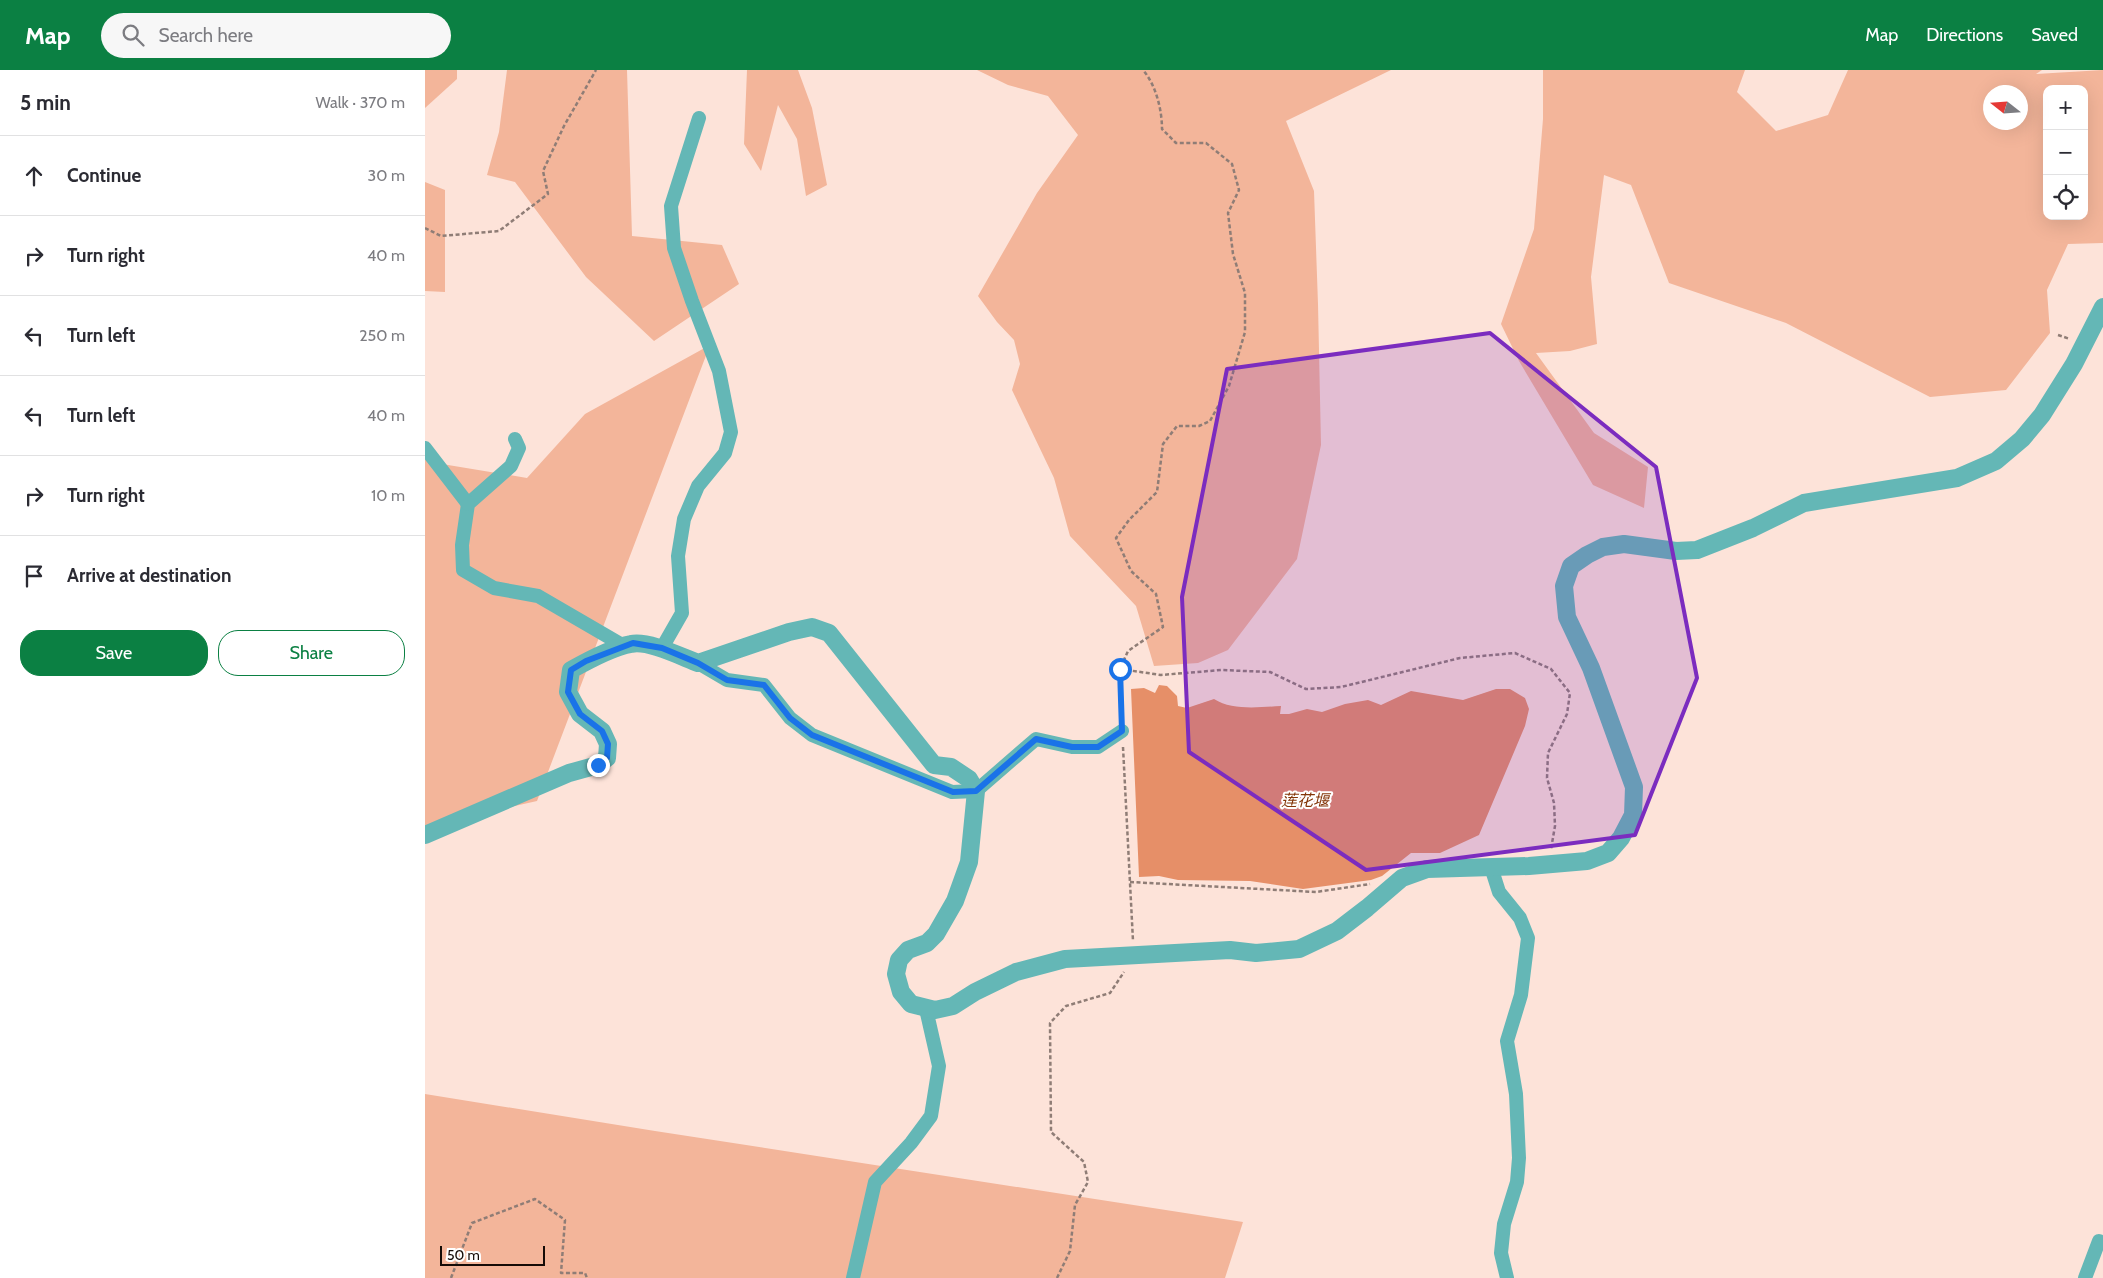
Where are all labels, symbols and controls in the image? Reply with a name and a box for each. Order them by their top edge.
search box [101,13,451,58]
text: Map [25,21,71,50]
icon: search [119,21,147,49]
text: Search here [159,24,253,47]
text: Map [1865,24,1898,46]
text: Directions [1926,24,2003,46]
text: Saved [2031,24,2078,46]
north arrow [1983,85,2028,130]
map controls [2043,85,2088,220]
button: + [2043,85,2088,130]
text: 5 min [20,90,71,115]
text: Walk · 370 m [316,93,405,112]
button: − [2043,130,2088,175]
icon: ahead [20,162,48,190]
text: Continue [67,164,141,187]
text: 30 m [368,166,405,185]
button: locate [2043,175,2088,220]
icon: right [20,242,48,270]
text: Turn right [67,244,145,267]
text: 40 m [367,246,405,265]
icon: left [20,322,48,350]
text: Turn left [67,324,135,347]
text: 250 m [359,326,405,345]
icon: left [20,402,48,430]
text: Turn left [67,404,135,427]
text: 40 m [367,406,405,425]
icon: right [20,482,48,510]
text: Turn right [67,484,145,507]
text: 10 m [371,486,405,505]
icon: arrive [20,562,48,590]
text: Arrive at destination [67,564,231,587]
button: Save [20,630,208,676]
button: Share [218,630,405,676]
route start [1109,658,1132,681]
route end [587,754,610,777]
water label: 莲花堰 [1281,791,1332,810]
scale bar [440,1243,545,1266]
text: 50 m [447,1246,480,1264]

